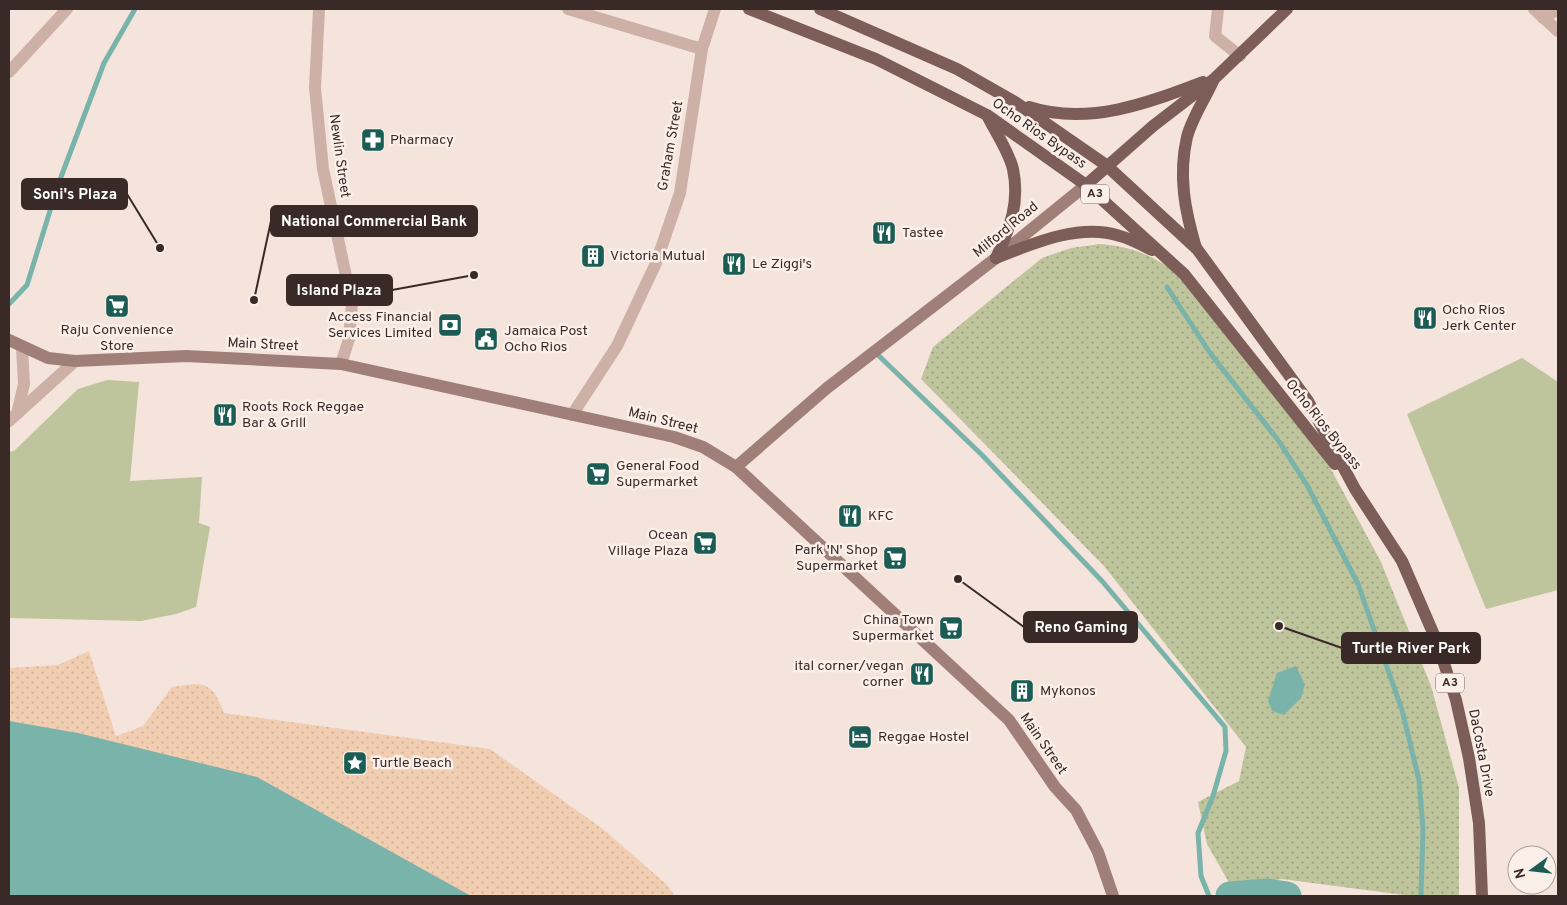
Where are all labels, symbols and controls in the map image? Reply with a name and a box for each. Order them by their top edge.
street label: Ocho Rios Bypass [988,95,1090,173]
street label: Graham Street [655,100,687,192]
street label: Newlin Street [325,113,353,199]
pharmacy icon: Pharmacy [360,127,386,153]
place label: Pharmacy [390,132,454,149]
callout: Soni's Plaza [22,179,127,209]
road number: A3 [1081,184,1109,203]
text: Soni's Plaza [33,186,117,205]
street label: Milford Road [970,198,1042,262]
callout: National Commercial Bank [271,206,477,236]
text: National Commercial Bank [281,213,467,232]
restaurant icon: Tastee [871,220,897,246]
place label: Tastee [902,225,944,242]
building icon: Victoria Mutual [580,243,606,269]
place label: Victoria Mutual [610,248,705,265]
restaurant icon: Le Ziggi's [721,251,747,277]
place label: Le Ziggi's [752,256,812,273]
callout: Island Plaza [287,275,392,305]
text: Island Plaza [297,282,381,301]
supermarket icon: Raju Convenience Store [104,293,130,319]
place label: Ocho Rios Jerk Center [1442,302,1517,335]
restaurant icon: Ocho Rios Jerk Center [1412,305,1438,331]
place label: Access Financial Services Limited [328,309,432,342]
bank icon: Access Financial Services Limited [437,312,463,338]
place label: Raju Convenience Store [60,322,174,355]
place label: Jamaica Post Ocho Rios [504,323,588,356]
public building icon: Jamaica Post Ocho Rios [473,326,499,352]
street label: Main Street [227,335,299,355]
street label: Ocho Rios Bypass [1281,376,1365,474]
place label: Roots Rock Reggae Bar & Grill [242,399,364,432]
restaurant icon: Roots Rock Reggae Bar & Grill [212,402,238,428]
street label: Main Street [626,404,700,438]
place label: General Food Supermarket [616,458,699,491]
supermarket icon: General Food Supermarket [585,461,611,487]
restaurant icon: KFC [837,503,863,529]
place label: KFC [868,508,894,525]
place label: Ocean Village Plaza [607,527,688,560]
supermarket icon: Ocean Village Plaza [692,530,718,556]
place label: Park 'N' Shop Supermarket [794,542,878,575]
supermarket icon: Park 'N' Shop Supermarket [882,545,908,571]
place label: China Town Supermarket [852,612,934,645]
callout: Reno Gaming [1024,612,1137,642]
supermarket icon: China Town Supermarket [938,615,964,641]
text: Reno Gaming [1034,619,1128,638]
callout: Turtle River Park [1342,633,1480,663]
text: Turtle River Park [1352,640,1470,659]
place label: ital corner/vegan corner [794,658,905,691]
restaurant icon: ital corner/vegan corner [909,661,935,687]
road number: A3 [1436,674,1464,692]
building icon: Mykonos [1009,678,1035,704]
place label: Mykonos [1040,683,1096,700]
street label: DaCosta Drive [1464,708,1498,798]
street label: Main Street [1016,710,1070,778]
hotel icon: Reggae Hostel [847,724,873,750]
place label: Reggae Hostel [878,729,969,746]
place icon: Turtle Beach [342,750,368,776]
place label: Turtle Beach [372,755,452,772]
north arrow [1507,845,1557,895]
text: N [1511,866,1530,880]

